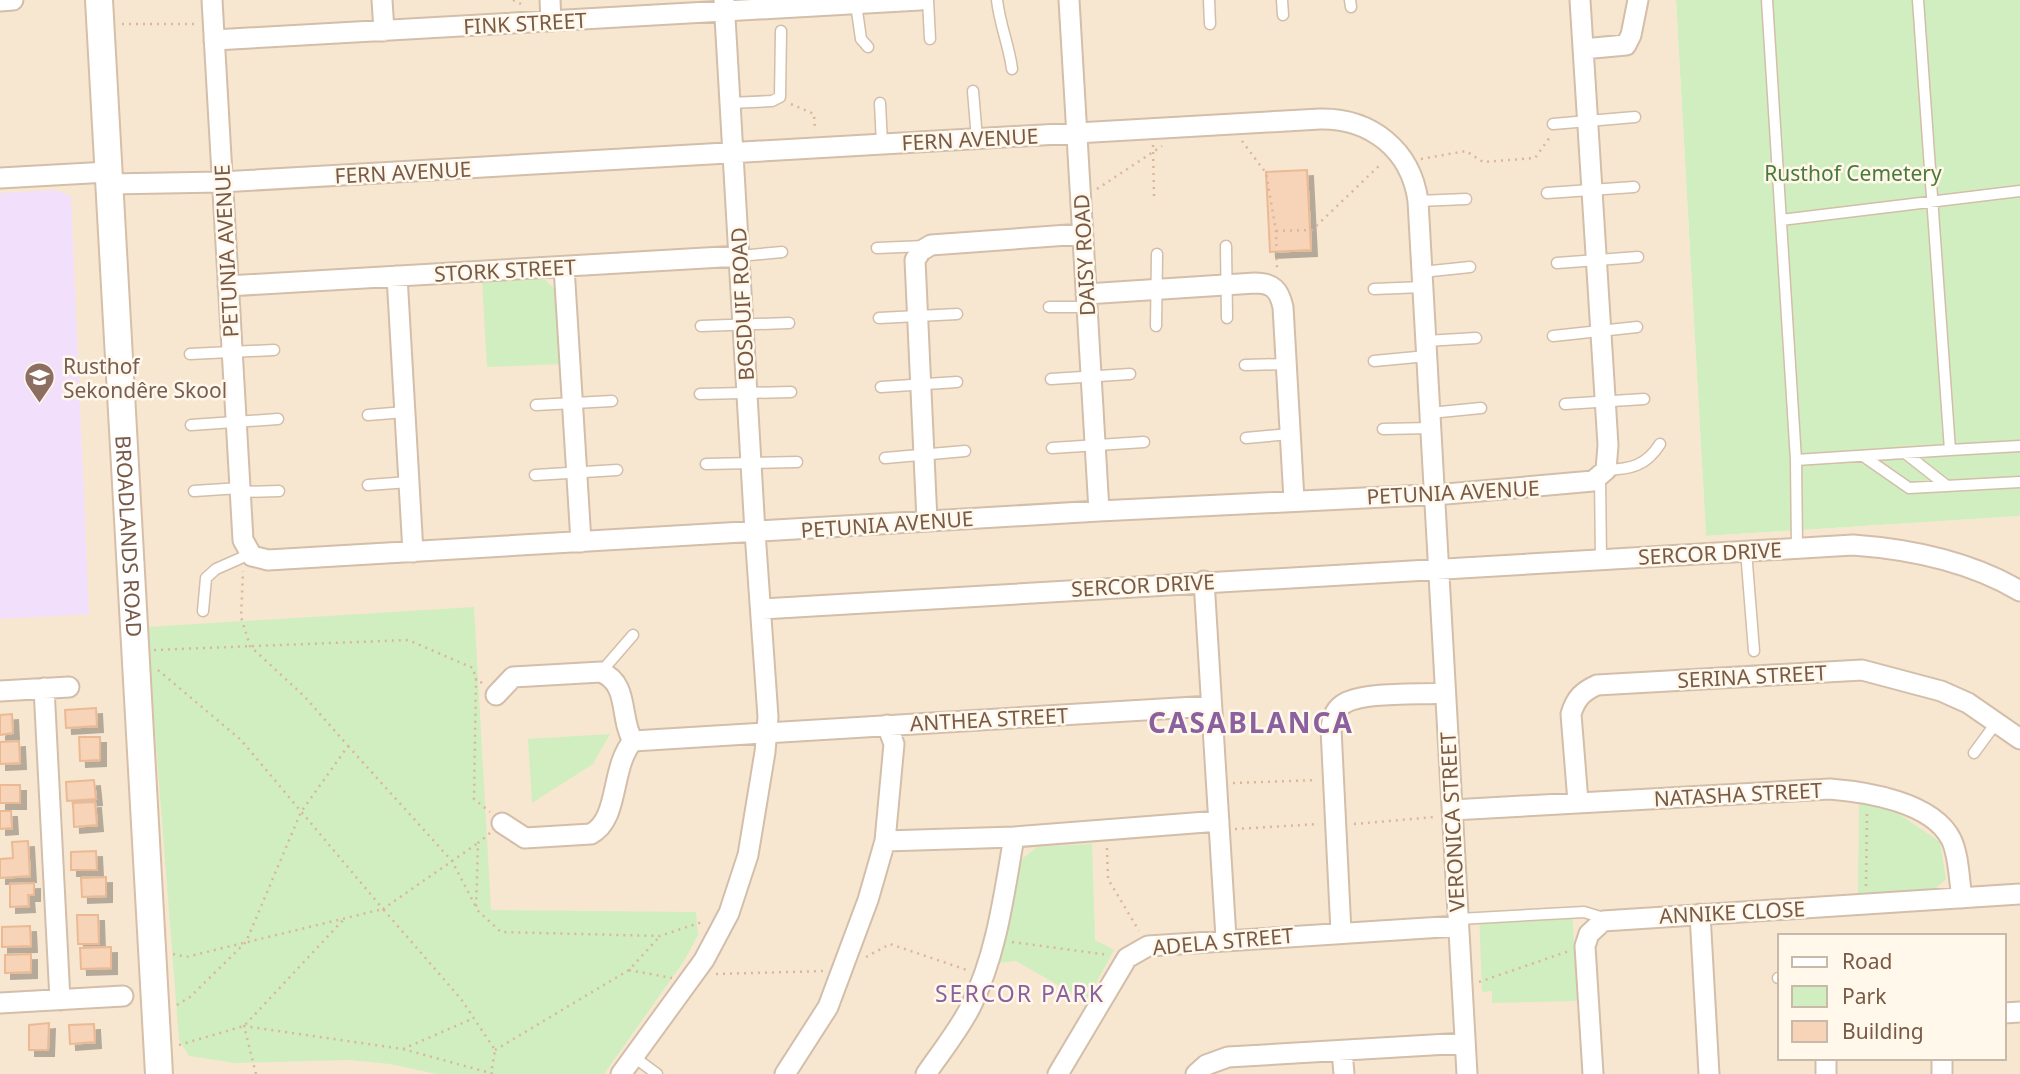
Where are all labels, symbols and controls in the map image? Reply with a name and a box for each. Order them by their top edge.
street label: FINK STREET [462,6,588,40]
street label: FERN AVENUE [901,121,1039,157]
street label: FERN AVENUE [334,154,472,190]
park label: Rusthof Cemetery [1764,159,1942,187]
street label: PETUNIA AVENUE [207,164,245,338]
street label: DAISY ROAD [1067,193,1101,317]
street label: BOSDUIF ROAD [724,227,760,381]
street label: STORK STREET [433,252,577,288]
place label: Rusthof Sekondêre Skool [63,352,227,404]
school or university icon: Rusthof Sekondêre Skool [23,361,57,405]
street label: BROADLANDS ROAD [109,435,149,638]
street label: PETUNIA AVENUE [1366,473,1540,511]
street label: PETUNIA AVENUE [800,504,974,544]
street label: SERCOR DRIVE [1637,535,1783,571]
street label: SERCOR DRIVE [1070,567,1216,603]
street label: SERINA STREET [1677,658,1828,694]
street label: ANTHEA STREET [909,701,1069,737]
district label: CASABLANCA [1148,703,1354,741]
street label: VERONICA STREET [1433,731,1471,913]
street label: NATASHA STREET [1653,776,1823,812]
street label: ANNIKE CLOSE [1658,894,1806,930]
street label: ADELA STREET [1151,921,1295,961]
legend [1778,934,2006,1060]
text: Road [1842,947,1892,975]
district label: SERCOR PARK [935,977,1105,1009]
text: Park [1842,982,1887,1010]
text: Building [1842,1017,1924,1045]

